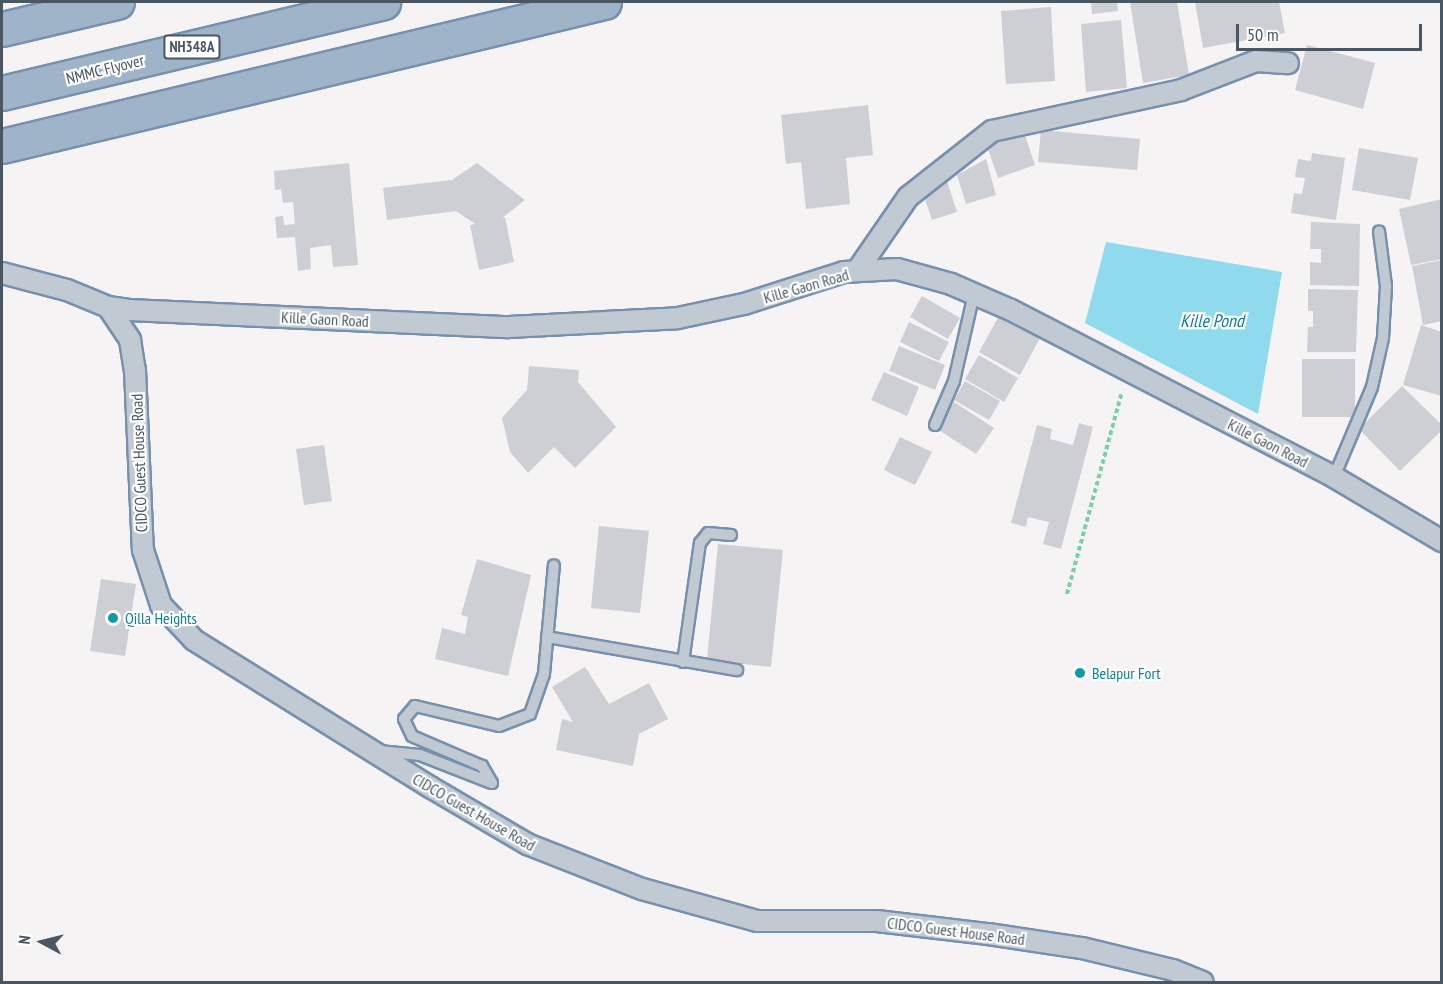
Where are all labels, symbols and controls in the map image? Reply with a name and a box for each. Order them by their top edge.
scale bar [1239,12,1425,50]
text: 50 m [1247,23,1279,46]
road number: NH348A [162,35,222,59]
street label: NMMC Flyover [64,50,146,88]
street label: Kille Gaon Road [761,265,851,307]
street label: Kille Gaon Road [281,307,369,331]
water label: Kille Pond [1180,310,1244,332]
street label: CIDCO Guest House Road [127,394,151,532]
street label: Kille Gaon Road [1225,415,1311,471]
place label: Qilla Heights [125,608,197,628]
marker: Qilla Heights [106,611,120,625]
place label: Belapur Fort [1092,663,1161,683]
marker: Belapur Fort [1073,666,1087,680]
street label: CIDCO Guest House Road [409,769,539,855]
north arrow [12,912,72,972]
street label: CIDCO Guest House Road [886,913,1026,949]
text: N [14,934,35,945]

